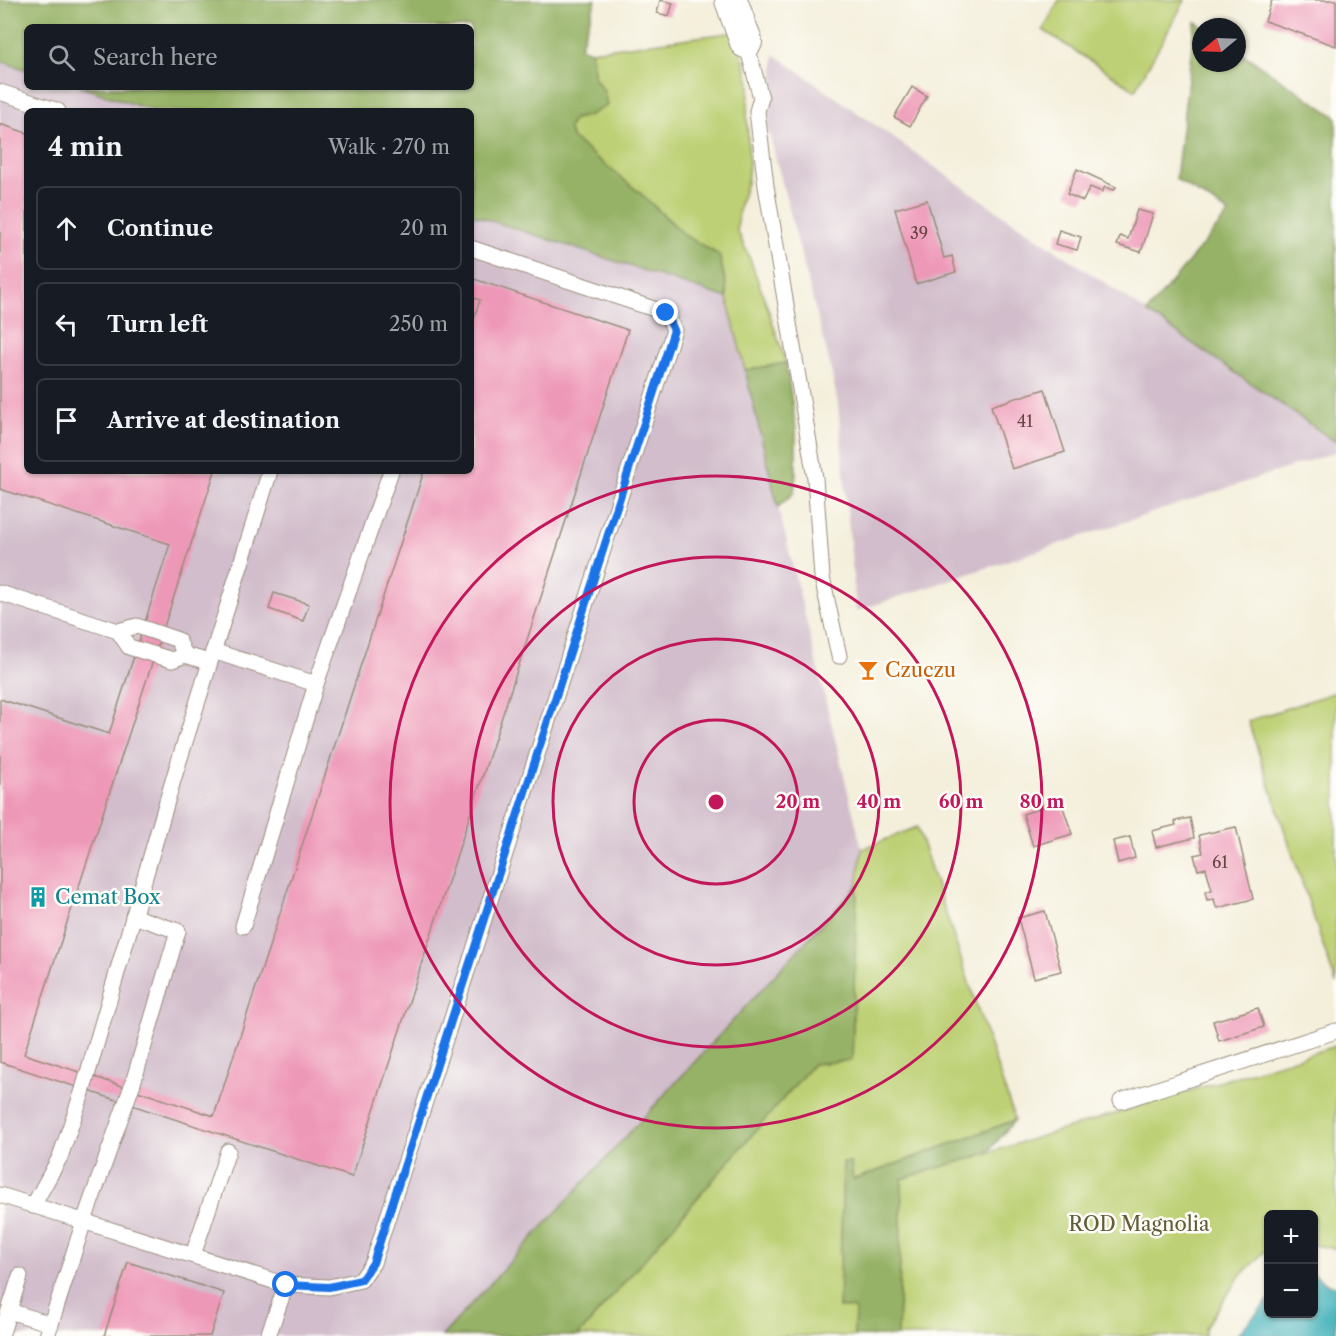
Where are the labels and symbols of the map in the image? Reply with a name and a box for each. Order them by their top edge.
north arrow [1192,18,1246,72]
house number: 39 [910,223,928,243]
route end [652,299,678,325]
house number: 41 [1017,411,1033,431]
bar icon: Czuczu [856,658,880,682]
place label: Czuczu [885,658,956,682]
text: 20 m [776,791,820,813]
text: 40 m [857,791,901,813]
text: 60 m [939,791,983,813]
text: 80 m [1019,791,1065,813]
centre of rings [706,792,726,812]
house number: 61 [1212,852,1228,872]
building icon: Cemat Box [26,885,50,909]
place label: Cemat Box [55,885,161,909]
park label: ROD Magnolia [1069,1212,1210,1236]
route start [272,1271,298,1297]

